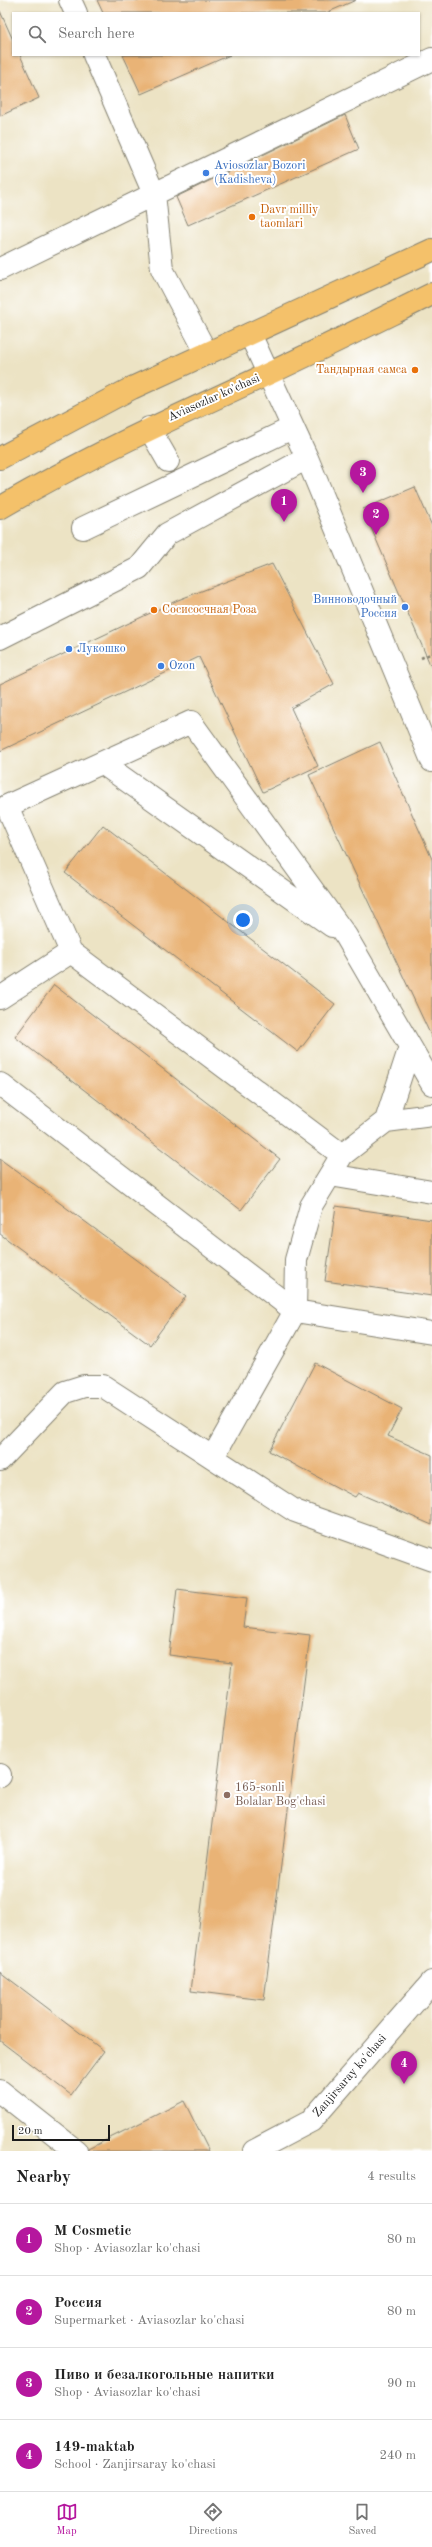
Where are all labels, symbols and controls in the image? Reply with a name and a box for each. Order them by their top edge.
search box [12,12,420,56]
icon: search [26,23,48,45]
text: Search here [58,27,135,42]
place label: Aviosozlar Bozori (Kadisheva) [214,160,305,186]
marker: Aviosozlar Bozori (Kadisheva) [201,168,211,178]
place label: Davr milliy taomlari [260,204,319,230]
marker: Davr milliy taomlari [247,212,257,222]
place label: Тандырная самса [316,364,407,376]
marker: Тандырная самса [410,365,420,375]
street label: Aviasozlar ko'chasi [166,372,262,424]
pin: 3 [350,460,376,493]
pin: 1 [271,489,297,522]
pin: 2 [363,502,389,535]
place label: Винноводочный Россия [313,594,397,620]
marker: Винноводочный Россия [400,602,410,612]
place label: Сосисосчная Роза [162,604,257,616]
marker: Сосисосчная Роза [149,605,159,615]
place label: Лукошко [77,643,126,655]
marker: Лукошко [64,644,74,654]
place label: Ozon [169,660,196,672]
marker: Ozon [156,661,166,671]
your location [233,910,253,930]
place label: 165-sonli Bolalar Bog'chasi [235,1781,326,1808]
marker: 165-sonli Bolalar Bog'chasi [222,1790,232,1800]
street label: Zanjirsaray ko'chasi [311,2032,389,2120]
pin: 4 [391,2051,417,2084]
scale bar [12,2123,110,2142]
text: 20 m [18,2126,43,2137]
text: Nearby [16,2169,71,2186]
text: 4 results [367,2170,416,2183]
text: M Cosmetic [54,2224,131,2239]
text: 1 [25,2233,33,2246]
text: 80 m [387,2233,416,2246]
text: Shop · Aviasozlar ko'chasi [54,2242,201,2255]
text: Россия [54,2296,102,2311]
text: 2 [25,2305,33,2318]
text: 80 m [387,2305,416,2318]
text: Supermarket · Aviasozlar ko'chasi [54,2314,245,2327]
text: Пиво и безалкогольные напитки [54,2368,275,2383]
text: 3 [25,2377,33,2390]
text: 90 m [387,2377,416,2390]
text: Shop · Aviasozlar ko'chasi [54,2386,201,2399]
text: 149-maktab [54,2440,135,2455]
text: 4 [25,2449,33,2462]
text: 240 m [379,2449,416,2462]
text: School · Zanjirsaray ko'chasi [54,2458,216,2471]
tab: Map [56,2501,78,2539]
tab: Directions [189,2501,237,2539]
tab: Saved [348,2501,376,2539]

